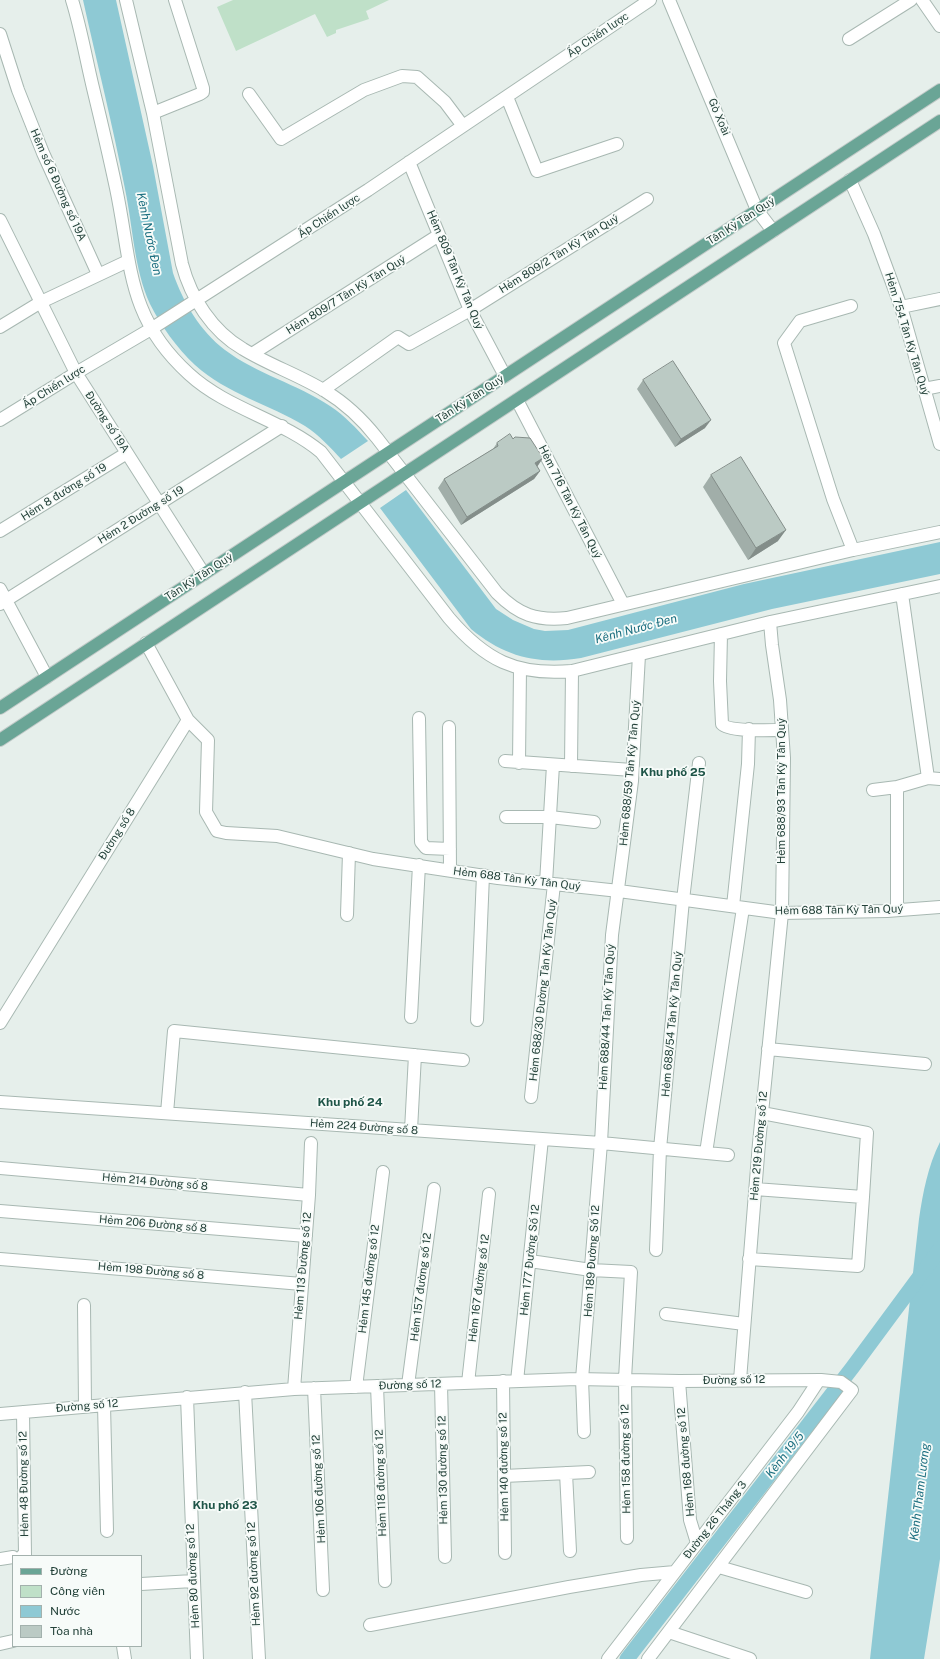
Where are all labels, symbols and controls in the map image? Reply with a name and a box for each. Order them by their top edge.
street label: Ấp Chiến lược [565,10,631,60]
street label: Gò Xoài [705,96,733,138]
street label: Hẻm số 6 Đường số 19A [27,127,89,243]
water label: Kênh Nước Đen [133,191,165,277]
street label: Ấp Chiến lược [295,191,363,241]
street label: Tân Kỳ Tân Quý [705,194,777,248]
street label: Hẻm 809 Tân Kỳ Tân Quý [424,208,486,332]
street label: Hẻm 809/2 Tân Kỳ Tân Quý [497,212,621,296]
street label: Hẻm 809/7 Tân Kỳ Tân Quý [284,253,408,337]
street label: Hẻm 754 Tân Kỳ Tân Quý [882,271,932,397]
street label: Ấp Chiến lược [20,362,88,412]
street label: Tân Kỳ Tân Quý [434,372,506,426]
street label: Đường số 19A [82,389,132,455]
street label: Hẻm 716 Tân Kỳ Tân Quý [536,443,604,561]
street label: Hẻm 8 đường số 19 [19,460,109,524]
street label: Hẻm 2 Đường số 19 [96,483,186,547]
street label: Tân Kỳ Tân Quý [163,550,235,604]
water label: Kênh Nước Đen [593,611,679,647]
street label: Hẻm 688/59 Tân Kỳ Tân Quý [617,700,643,846]
street label: Hẻm 688/93 Tân Kỳ Tân Quý [775,718,789,864]
district label: Khu phố 25 [640,765,706,779]
street label: Đường số 8 [96,806,138,862]
street label: Hẻm 688 Tân Kỳ Tân Quý [452,865,582,893]
street label: Hẻm 688/30 Đường Tân Kỳ Tân Quý [527,898,559,1082]
street label: Hẻm 688 Tân Kỳ Tân Quý [775,902,903,918]
street label: Hẻm 688/44 Tân Kỳ Tân Quý [597,944,617,1090]
street label: Hẻm 688/54 Tân Kỳ Tân Quý [659,951,685,1097]
street label: Hẻm 219 Đường số 12 [748,1091,770,1201]
district label: Khu phố 24 [317,1095,383,1109]
street label: Hẻm 224 Đường số 8 [310,1117,418,1137]
street label: Hẻm 214 Đường số 8 [102,1171,208,1193]
street label: Hẻm 177 Đường Số 12 [518,1204,542,1316]
street label: Hẻm 189 Đường Số 12 [581,1205,603,1317]
street label: Hẻm 113 Đường số 12 [292,1212,314,1320]
street label: Hẻm 206 Đường số 8 [98,1213,208,1235]
street label: Hẻm 145 đường số 12 [356,1224,382,1334]
street label: Hẻm 157 đường số 12 [408,1232,434,1342]
street label: Hẻm 167 đường số 12 [466,1233,492,1343]
street label: Hẻm 198 Đường số 8 [97,1260,205,1282]
street label: Đường số 12 [703,1373,765,1387]
street label: Đường số 12 [378,1377,442,1393]
street label: Đường số 12 [55,1397,119,1415]
street label: Hẻm 158 đường số 12 [618,1404,634,1514]
street label: Hẻm 168 đường số 12 [675,1407,697,1517]
street label: Hẻm 140 đường số 12 [496,1412,512,1522]
street label: Hẻm 130 đường số 12 [435,1415,451,1525]
street label: Hẻm 118 đường số 12 [373,1429,389,1537]
water label: Kênh 19/5 [763,1429,807,1481]
street label: Hẻm 48 Đường số 12 [16,1431,32,1537]
street label: Hẻm 106 đường số 12 [310,1434,328,1544]
water label: Kênh Tham Lương [907,1442,933,1542]
street label: Đường 26 Tháng 3 [681,1479,749,1561]
district label: Khu phố 23 [192,1498,258,1512]
street label: Hẻm 92 đường số 12 [245,1521,263,1627]
street label: Hẻm 80 đường số 12 [184,1523,202,1629]
legend [12,1555,142,1647]
text: Đường [50,1564,88,1578]
text: Công viên [50,1584,105,1598]
text: Nước [50,1604,80,1618]
text: Tòa nhà [50,1624,93,1638]

